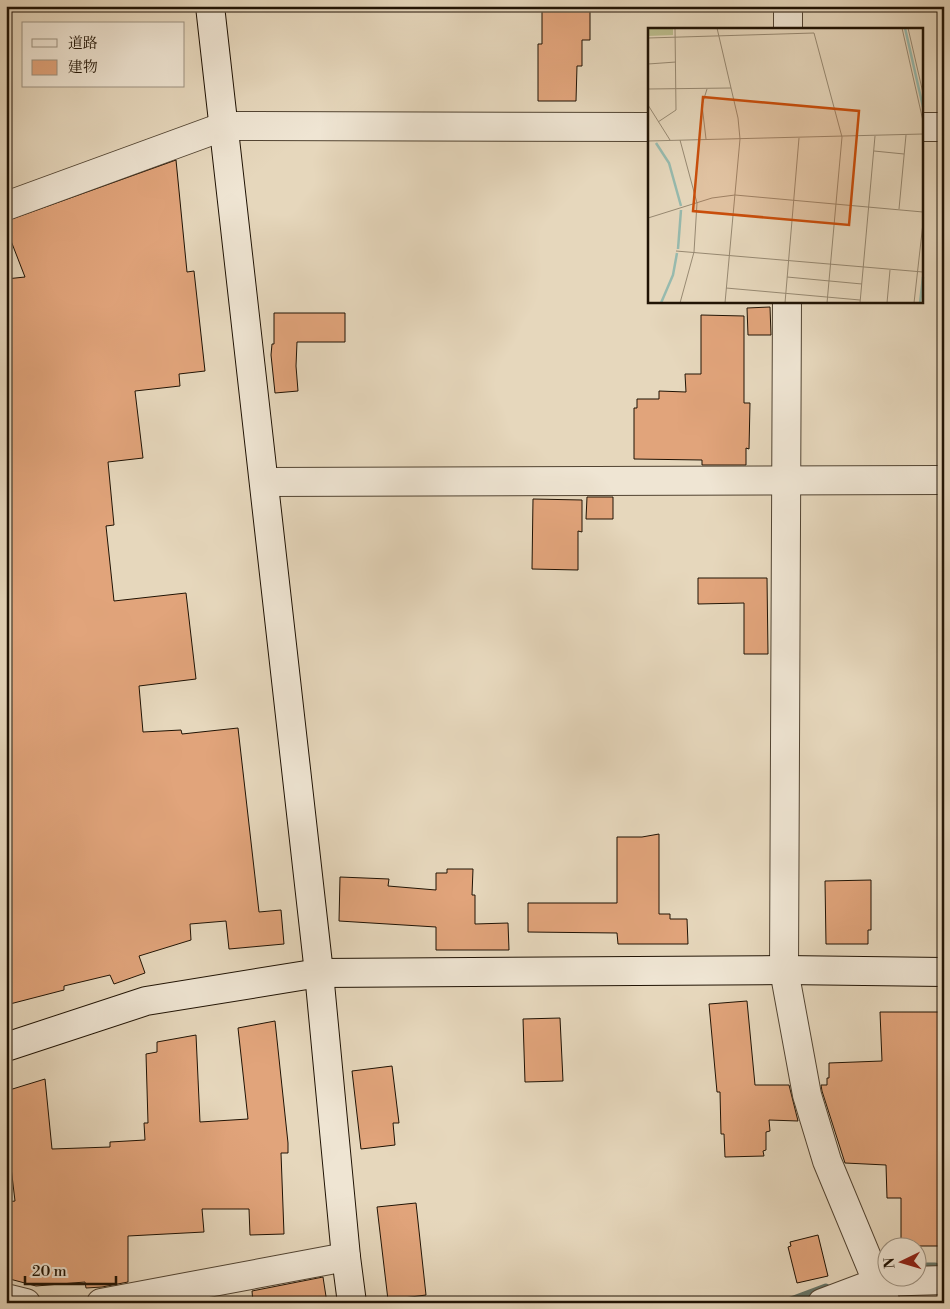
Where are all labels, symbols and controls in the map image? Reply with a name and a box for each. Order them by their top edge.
legend [22,22,185,88]
inset map [648,28,922,302]
text: 道路 [68,34,98,53]
text: 建物 [68,58,98,77]
north arrow [878,1236,928,1286]
scale bar [25,1254,116,1286]
text: N [881,1257,899,1269]
text: 20 m [32,1262,67,1281]

